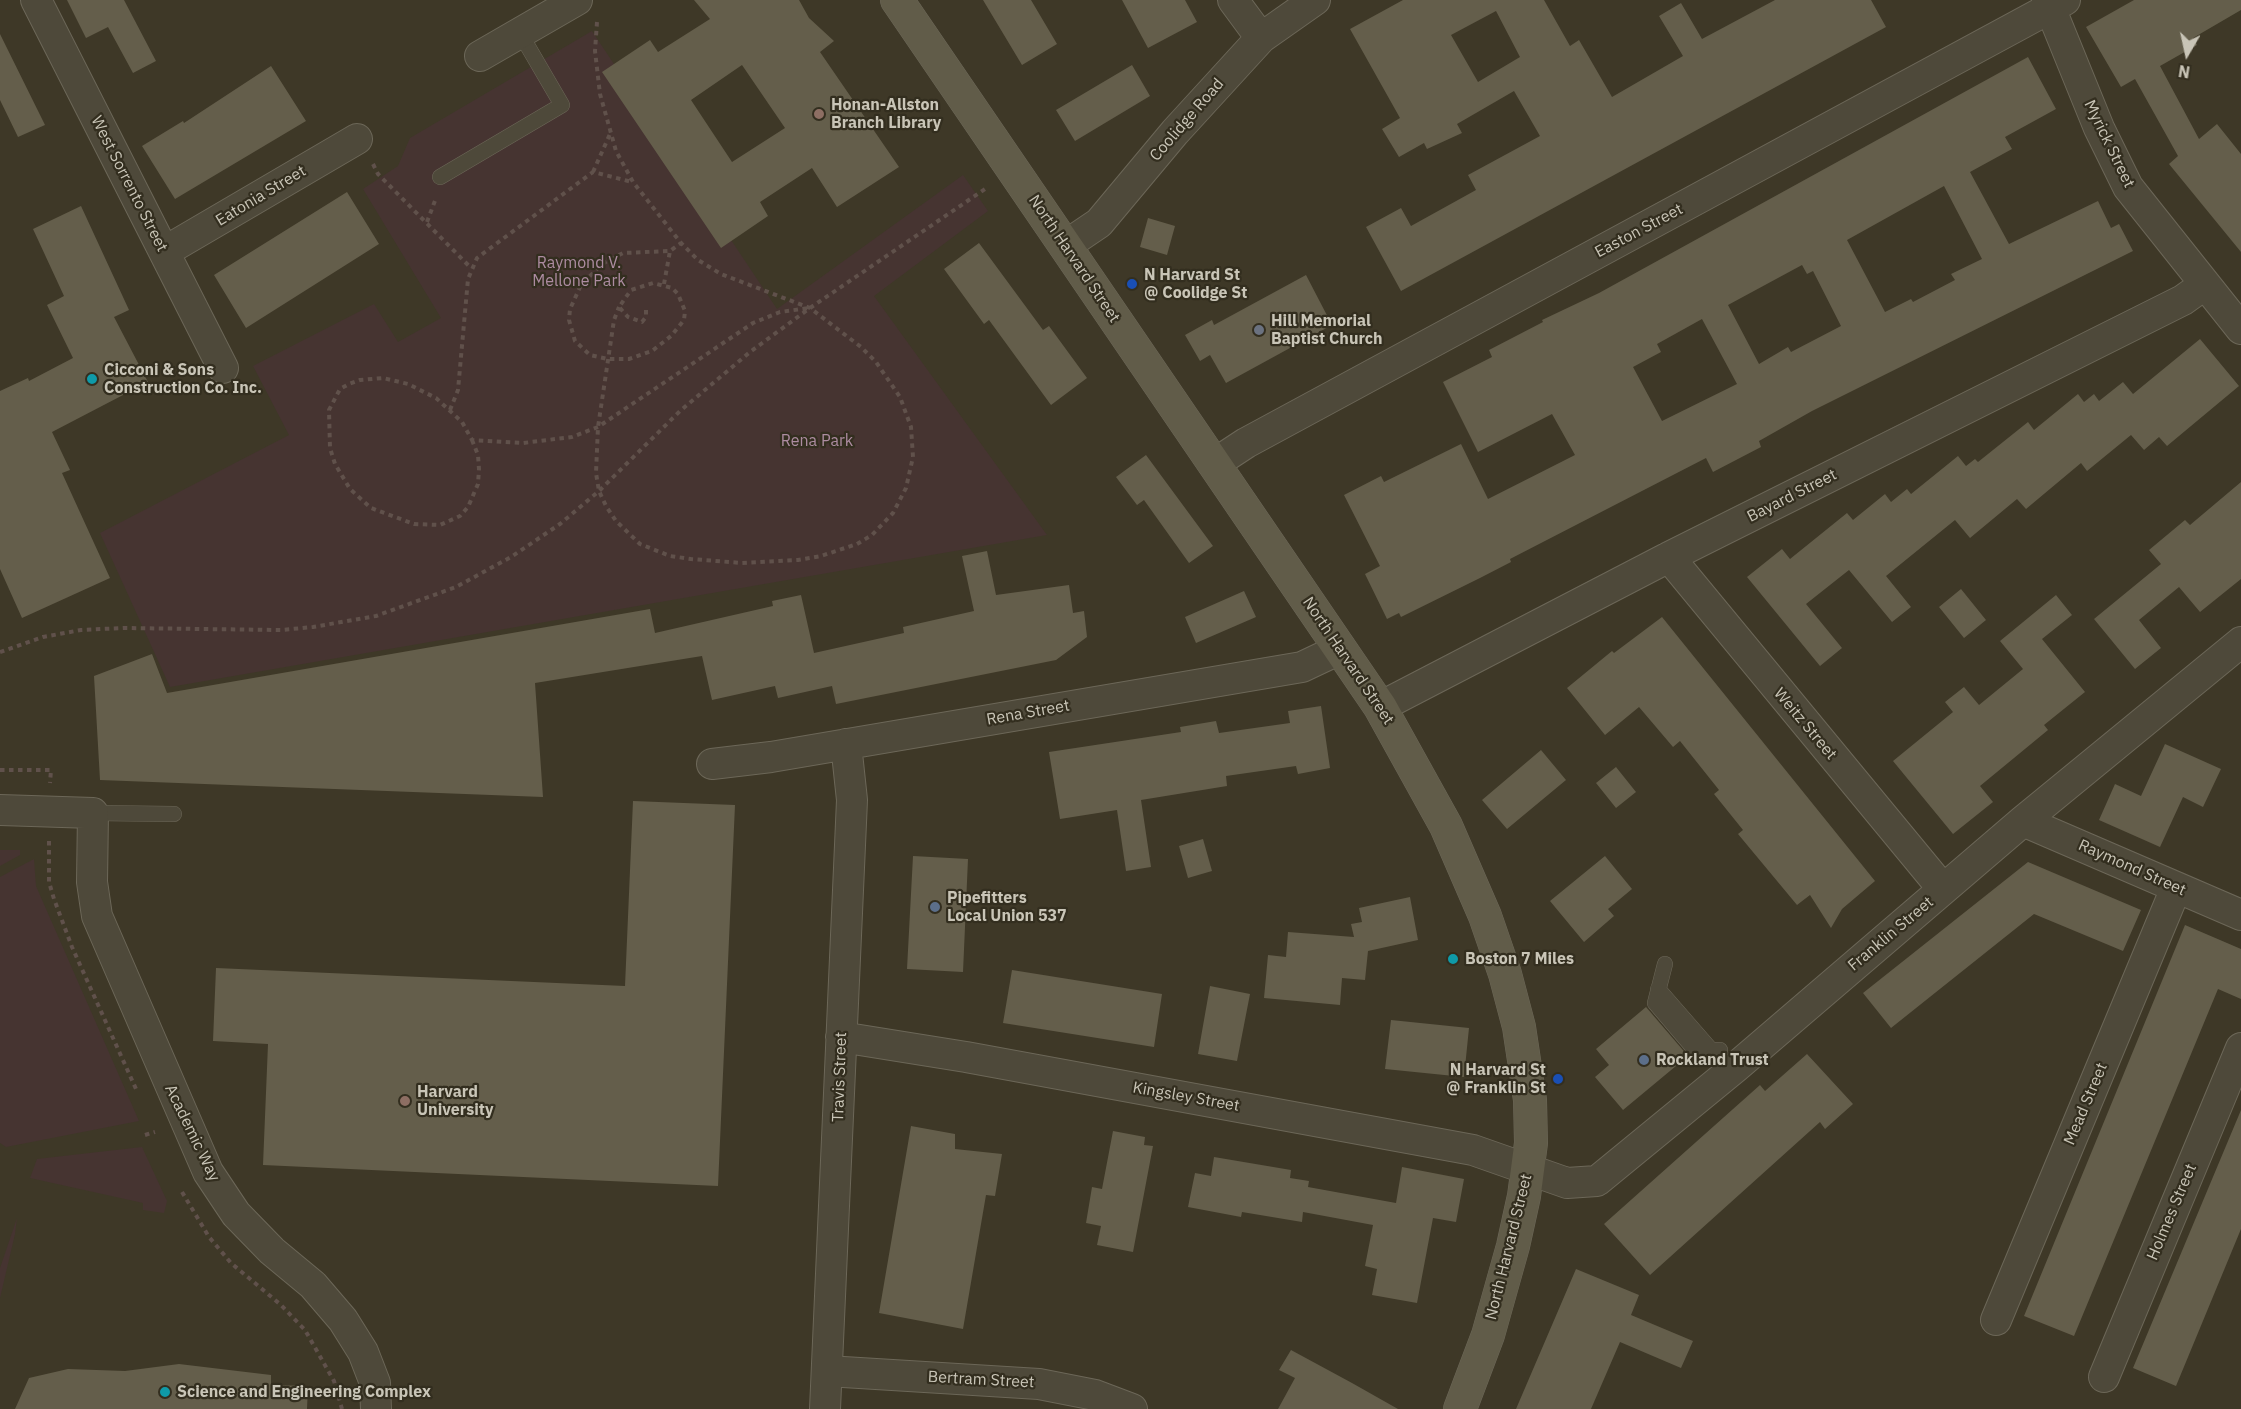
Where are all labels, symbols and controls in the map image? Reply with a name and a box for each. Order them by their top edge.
north arrow [2157,24,2217,84]
text: N [2177,61,2191,83]
street label: Coolidge Road [1146,75,1228,165]
place label: Honan-Allston Branch Library [831,95,941,133]
street label: Myrick Street [2080,97,2138,191]
marker: Honan-Allston Branch Library [812,107,826,121]
street label: West Sorrento Street [86,113,172,255]
street label: Eatonia Street [212,162,310,230]
street label: North Harvard Street [1024,192,1124,326]
street label: Easton Street [1592,200,1686,262]
park label: Raymond V. Mellone Park [532,253,626,291]
place label: N Harvard St @ Coolidge St [1144,265,1247,303]
marker: N Harvard St @ Coolidge St [1125,277,1139,291]
place label: Hill Memorial Baptist Church [1271,311,1383,349]
marker: Hill Memorial Baptist Church [1252,323,1266,337]
place label: Cicconi & Sons Construction Co. Inc. [104,360,262,398]
marker: Cicconi & Sons Construction Co. Inc. [85,372,99,386]
park label: Rena Park [781,431,853,451]
street label: Bayard Street [1744,465,1840,527]
street label: North Harvard Street [1298,594,1398,728]
street label: Weitz Street [1770,684,1840,764]
street label: Rena Street [985,696,1071,730]
street label: Raymond Street [2075,836,2189,900]
place label: Pipefitters Local Union 537 [947,888,1067,926]
street label: Franklin Street [1844,893,1938,975]
marker: Pipefitters Local Union 537 [928,900,942,914]
place label: Boston 7 Miles [1465,949,1574,969]
marker: Boston 7 Miles [1446,952,1460,966]
street label: Travis Street [829,1032,851,1122]
place label: Rockland Trust [1656,1050,1769,1070]
marker: Rockland Trust [1637,1053,1651,1067]
place label: N Harvard St @ Franklin St [1446,1060,1546,1098]
street label: Mead Street [2060,1060,2112,1148]
marker: N Harvard St @ Franklin St [1551,1072,1565,1086]
street label: Kingsley Street [1131,1078,1241,1116]
street label: Academic Way [160,1081,224,1185]
place label: Harvard University [417,1082,493,1120]
marker: Harvard University [398,1094,412,1108]
street label: Holmes Street [2143,1161,2201,1263]
street label: North Harvard Street [1482,1172,1536,1322]
street label: Bertram Street [927,1368,1035,1392]
place label: Science and Engineering Complex [177,1382,431,1402]
marker: Science and Engineering Complex [158,1385,172,1399]

